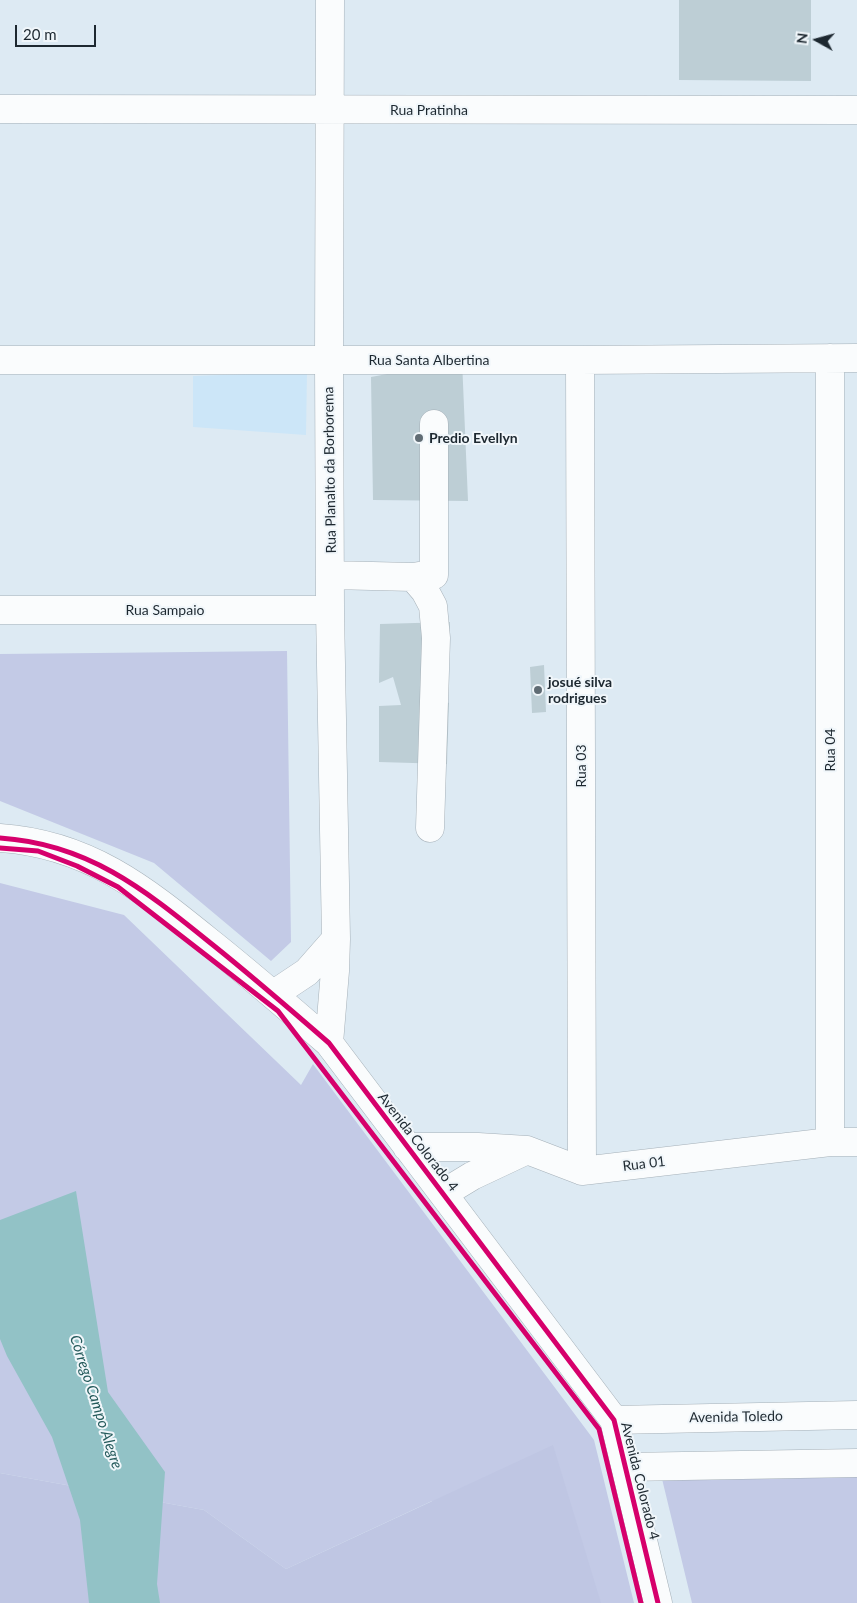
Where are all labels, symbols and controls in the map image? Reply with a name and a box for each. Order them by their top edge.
scale bar [18,15,99,47]
north arrow [792,15,842,65]
text: 20 m [23,25,57,43]
text: N [793,32,811,45]
street label: Rua Pratinha [390,102,468,118]
street label: Rua Santa Albertina [368,352,490,368]
street label: Rua Planalto da Borborema [320,386,340,554]
place label: Predio Evellyn [429,430,518,446]
marker: Predio Evellyn [413,432,425,444]
street label: Rua Sampaio [126,602,204,618]
place label: josué silva rodrigues [548,674,612,706]
marker: josué silva rodrigues [532,684,544,696]
street label: Rua 04 [822,728,838,772]
street label: Rua 03 [573,744,589,788]
street label: Avenida Colorado 4 [374,1089,462,1195]
street label: Rua 01 [622,1153,666,1175]
water label: Córrego Campo Alegre [66,1333,126,1471]
street label: Avenida Toledo [689,1408,783,1426]
street label: Avenida Colorado 4 [617,1420,663,1542]

